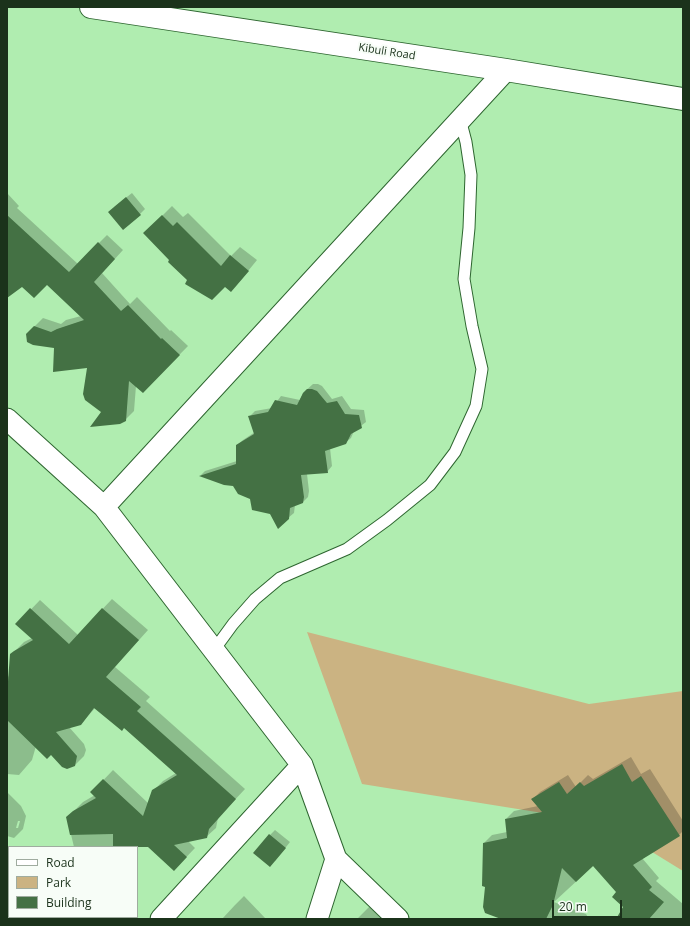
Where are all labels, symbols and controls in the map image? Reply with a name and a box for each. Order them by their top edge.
street label: Kibuli Road [357,41,417,63]
legend [8,846,138,918]
text: Road [46,854,75,871]
text: Park [46,874,71,891]
scale bar [554,892,624,918]
text: Building [46,894,91,911]
text: 20 m [559,898,587,915]

